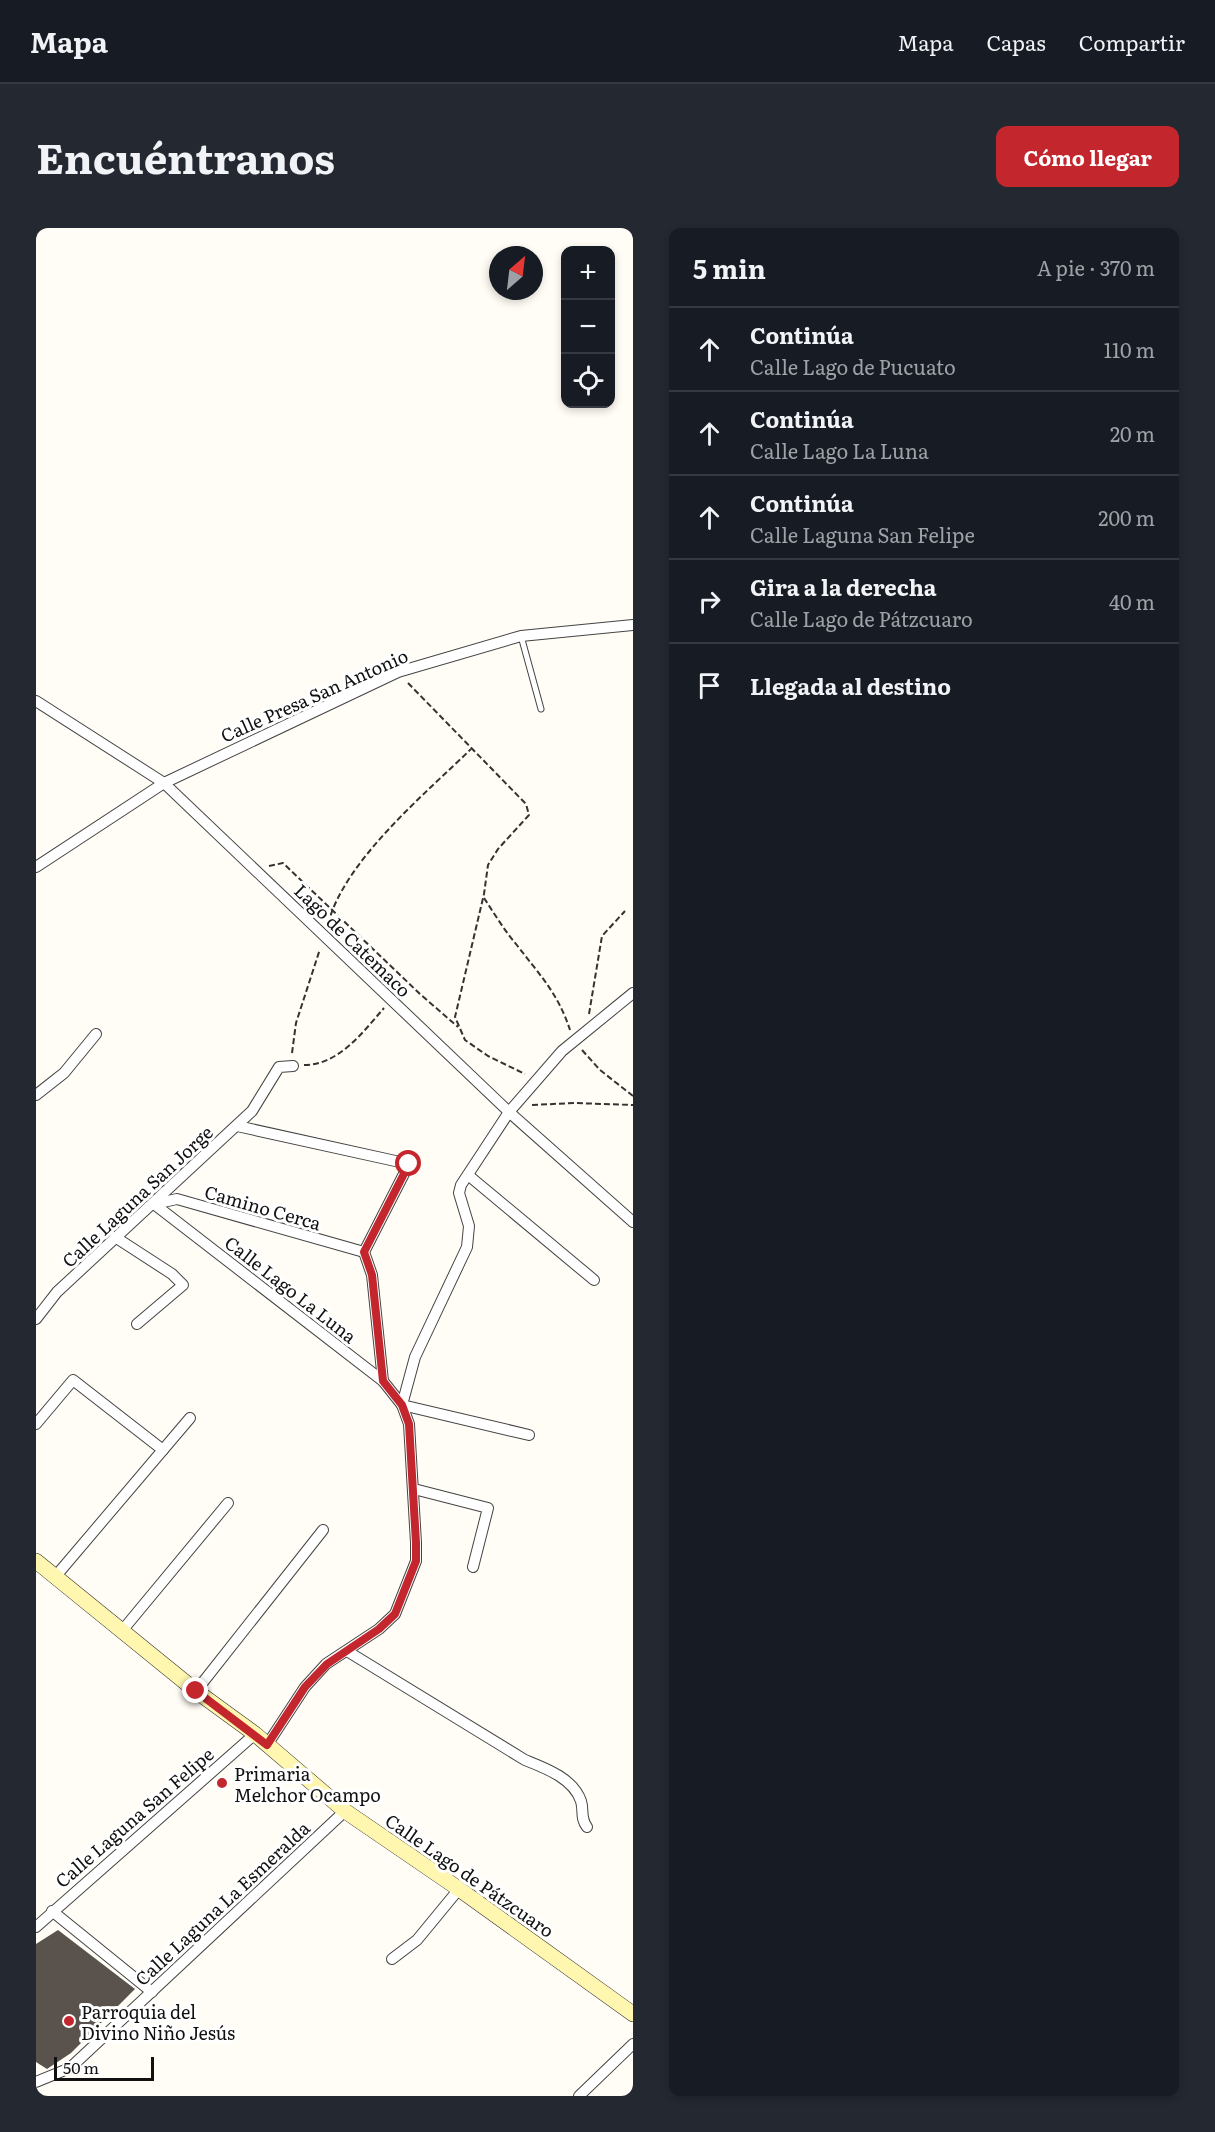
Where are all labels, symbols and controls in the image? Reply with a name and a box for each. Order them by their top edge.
text: Mapa [30,20,108,62]
text: Mapa [897,26,954,57]
text: Capas [987,26,1046,57]
text: Compartir [1079,26,1185,57]
text: Encuéntranos [36,125,335,187]
button: Cómo llegar [996,126,1179,187]
north arrow [489,246,543,300]
map controls [561,246,615,408]
button: + [561,246,615,300]
text: 5 min [693,248,766,287]
text: A pie · 370 m [1037,252,1155,282]
button: − [561,300,615,354]
text: Continúa [750,318,854,351]
icon: ahead [693,333,726,366]
text: 110 m [1104,334,1155,364]
text: Calle Lago de Pucuato [750,351,956,381]
button: locate [561,354,615,408]
text: Continúa [750,402,854,435]
icon: ahead [693,417,726,450]
text: 20 m [1110,418,1155,448]
text: Calle Lago La Luna [750,435,929,465]
text: Continúa [750,486,854,519]
icon: ahead [693,501,726,534]
text: 200 m [1098,502,1155,532]
text: Calle Laguna San Felipe [750,519,975,549]
text: Gira a la derecha [750,570,937,603]
icon: right [693,585,726,618]
text: 40 m [1109,586,1155,616]
text: Calle Lago de Pátzcuaro [750,603,973,633]
street label: Calle Presa San Antonio [216,641,412,749]
icon: arrive [693,669,726,702]
text: Llegada al destino [750,669,951,702]
street label: Lago de Catemaco [289,877,417,1003]
street label: Calle Laguna San Jorge [56,1119,218,1273]
route start [395,1150,421,1176]
street label: Camino Cerca [202,1177,325,1237]
street label: Calle Lago La Luna [219,1229,363,1349]
route end [182,1677,208,1703]
street label: Calle Laguna San Felipe [49,1740,219,1894]
place label: Primaria Melchor Ocampo [234,1760,381,1808]
marker: Primaria Melchor Ocampo [215,1776,229,1790]
street label: Calle Lago de Pátzcuaro [380,1806,560,1944]
street label: Calle Laguna La Esmeralda [129,1814,316,1991]
place label: Parroquia del Divino Niño Jesús [81,1998,235,2046]
marker: Parroquia del Divino Niño Jesús [62,2014,76,2028]
scale bar [54,2054,154,2082]
text: 50 m [63,2055,99,2079]

